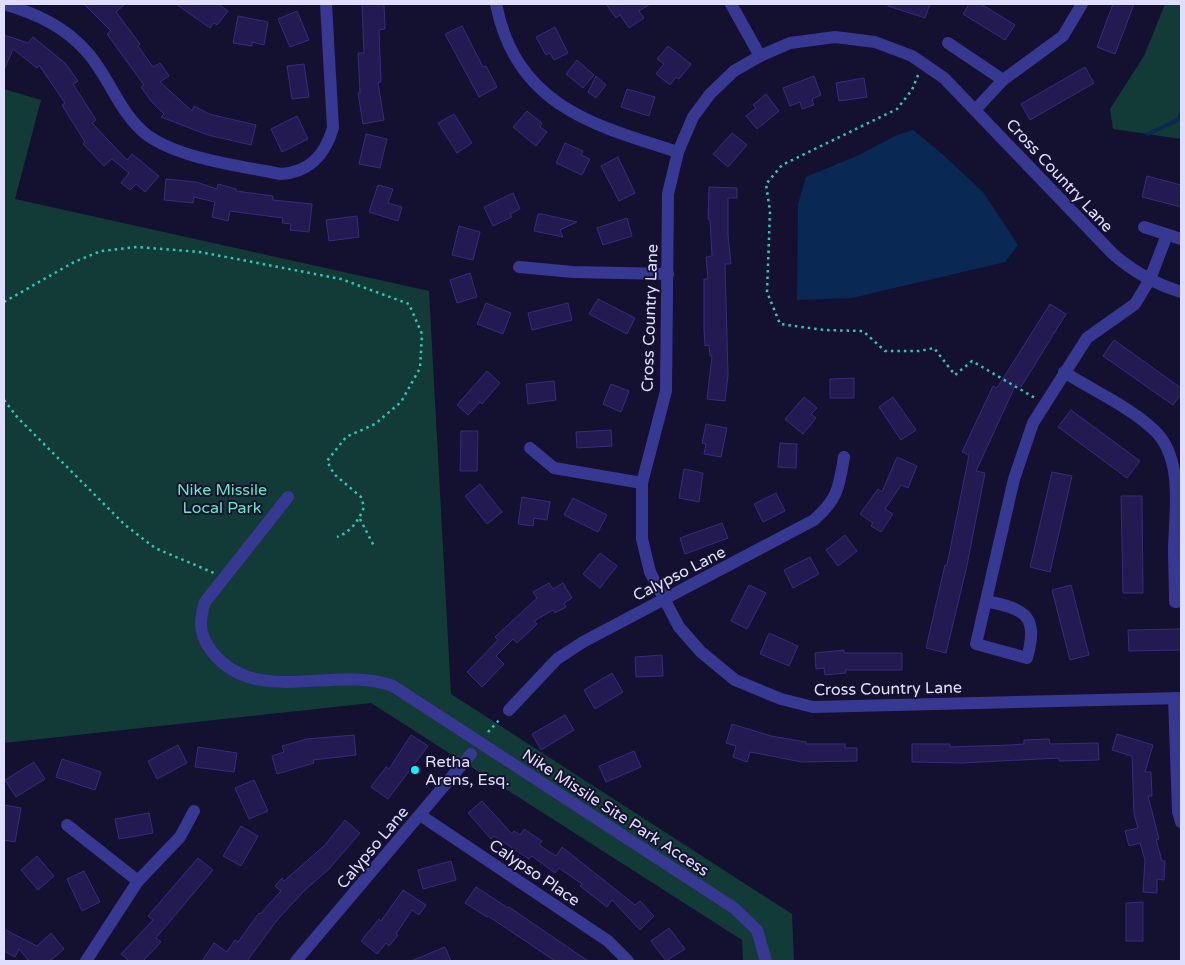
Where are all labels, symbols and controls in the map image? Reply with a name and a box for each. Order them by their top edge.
street label: Cross Country Lane [1001,115,1117,237]
street label: Cross Country Lane [637,244,663,392]
park label: Nike Missile Local Park [177,480,267,518]
street label: Calypso Lane [630,542,729,606]
street label: Cross Country Lane [814,678,962,700]
street label: Nike Missile Site Park Access [518,745,713,881]
place label: Retha Arens, Esq. [425,752,510,790]
marker: Retha Arens, Esq. [409,764,421,776]
street label: Calypso Lane [333,802,413,893]
street label: Calypso Place [485,835,584,911]

